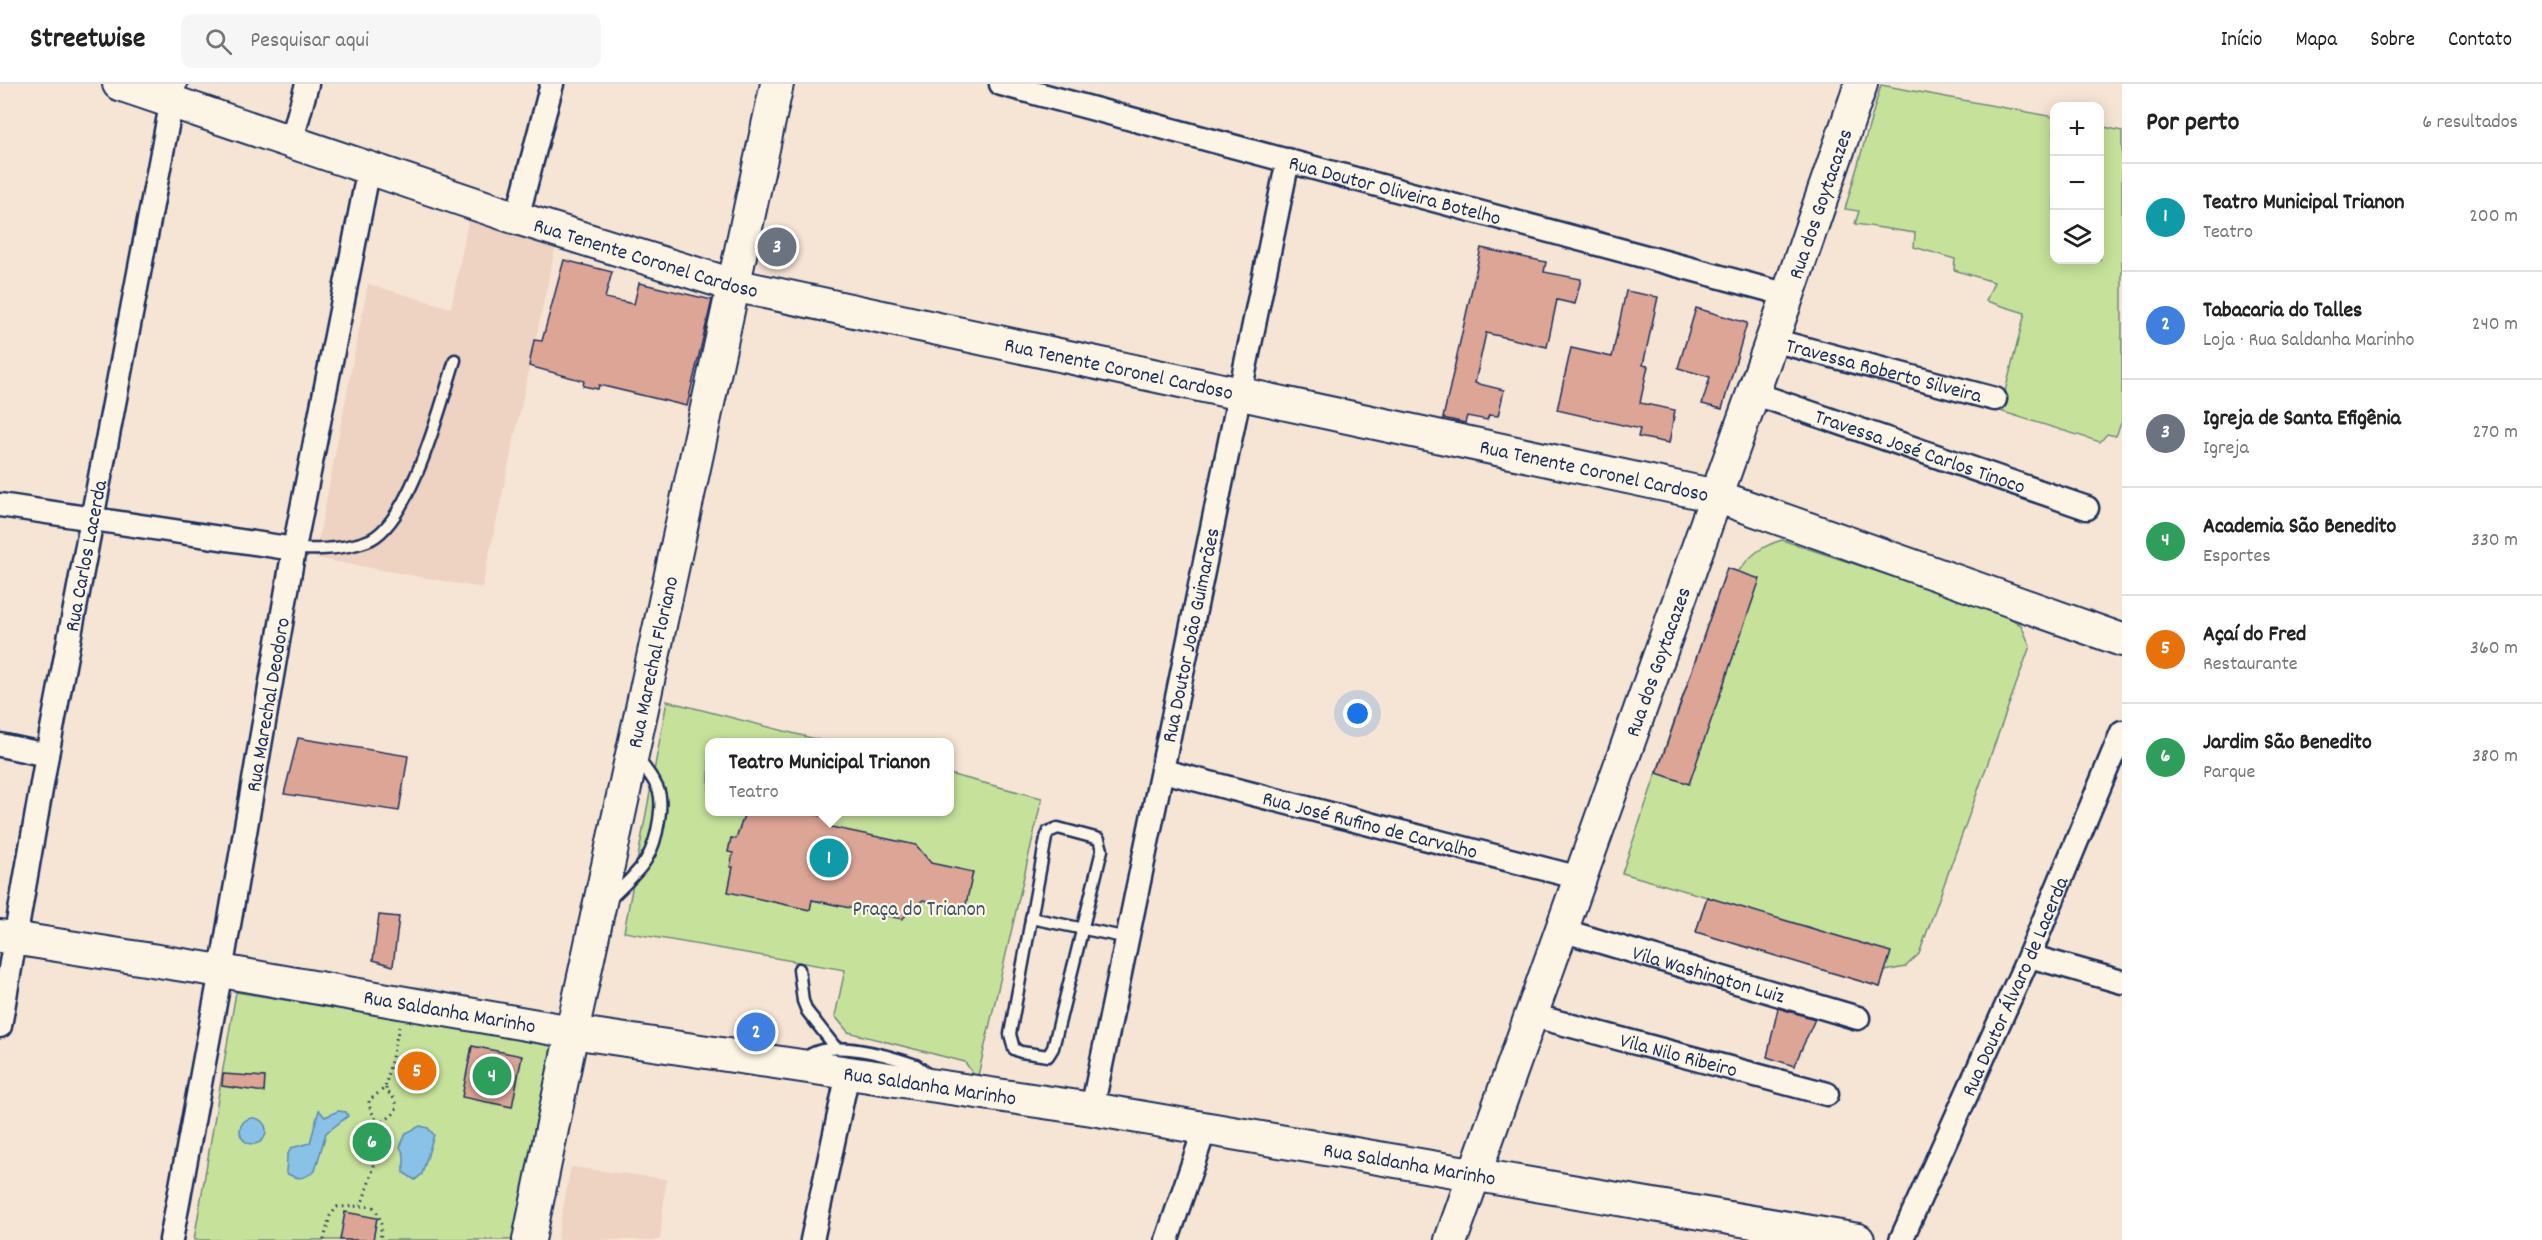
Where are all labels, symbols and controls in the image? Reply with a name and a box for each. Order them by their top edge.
search box [181,14,601,68]
text: Streetwise [30,21,145,61]
icon: search [202,25,235,58]
text: Pesquisar aqui [250,26,369,57]
text: Início [2221,26,2262,56]
text: Mapa [2295,26,2337,56]
text: Sobre [2370,26,2415,56]
text: Contato [2448,26,2512,56]
map controls [2050,102,2104,264]
button: + [2050,102,2104,156]
text: Por perto [2146,105,2239,142]
text: 6 resultados [2422,109,2518,137]
street label: Rua dos Goytacazes [1783,125,1862,284]
street label: Rua Doutor Oliveira Botelho [1285,150,1504,235]
button: − [2050,156,2104,210]
text: Teatro Municipal Trianon [2203,188,2405,219]
text: 1 [2163,203,2168,231]
text: 200 m [2469,203,2518,231]
button: layers [2050,210,2104,264]
street label: Rua Tenente Coronel Cardoso [529,212,760,308]
text: Teatro [2203,219,2253,247]
pin: 3 [758,224,796,270]
text: Tabacaria do Talles [2203,296,2362,327]
text: 2 [2161,311,2170,339]
text: 240 m [2472,311,2518,339]
text: Loja · Rua Saldanha Marinho [2203,327,2414,355]
street label: Rua Tenente Coronel Cardoso [1001,332,1236,410]
street label: Travessa Roberto Silveira [1782,332,1986,413]
street label: Travessa José Carlos Tinoco [1810,403,2029,504]
text: Igreja de Santa Efigênia [2203,404,2401,435]
text: 3 [2161,419,2170,447]
text: 270 m [2472,419,2518,447]
street label: Rua Tenente Coronel Cardoso [1476,434,1711,512]
text: Igreja [2203,435,2249,463]
street label: Rua Carlos Lacerda [59,477,117,634]
text: Academia São Benedito [2203,512,2396,543]
street label: Rua Doutor João Guimarães [1156,525,1230,746]
text: 4 [2161,527,2170,555]
text: 330 m [2471,527,2518,555]
text: Esportes [2203,543,2271,571]
street label: Rua Marechal Floriano [622,574,688,751]
street label: Rua dos Goytacazes [1620,584,1701,742]
street label: Rua Marechal Deodoro [240,615,300,795]
text: Açaí do Fred [2203,620,2306,651]
text: 5 [2161,635,2170,663]
text: 360 m [2470,635,2518,663]
text: Restaurante [2203,651,2298,679]
your location [1343,699,1372,728]
text: Jardim São Benedito [2203,728,2372,759]
popup [705,738,954,816]
text: 6 [2161,743,2170,771]
text: 380 m [2472,743,2518,771]
text: Teatro Municipal Trianon [729,748,930,779]
text: Parque [2203,759,2255,787]
text: Teatro [729,779,779,807]
street label: Rua José Rufino de Carvalho [1259,785,1480,869]
pin: 1 [810,836,848,880]
street label: Rua Doutor Álvaro de Lacerda [1956,872,2079,1102]
park label: Praça do Trianon [853,896,985,926]
street label: Vila Washington Luiz [1628,940,1788,1013]
street label: Rua Saldanha Marinho [361,984,538,1043]
pin: 2 [736,1010,776,1054]
street label: Vila Nilo Ribeiro [1616,1027,1740,1087]
pin: 5 [398,1048,436,1094]
pin: 4 [472,1054,512,1098]
street label: Rua Saldanha Marinho [841,1060,1018,1116]
pin: 6 [352,1120,392,1164]
street label: Rua Saldanha Marinho [1321,1137,1498,1196]

